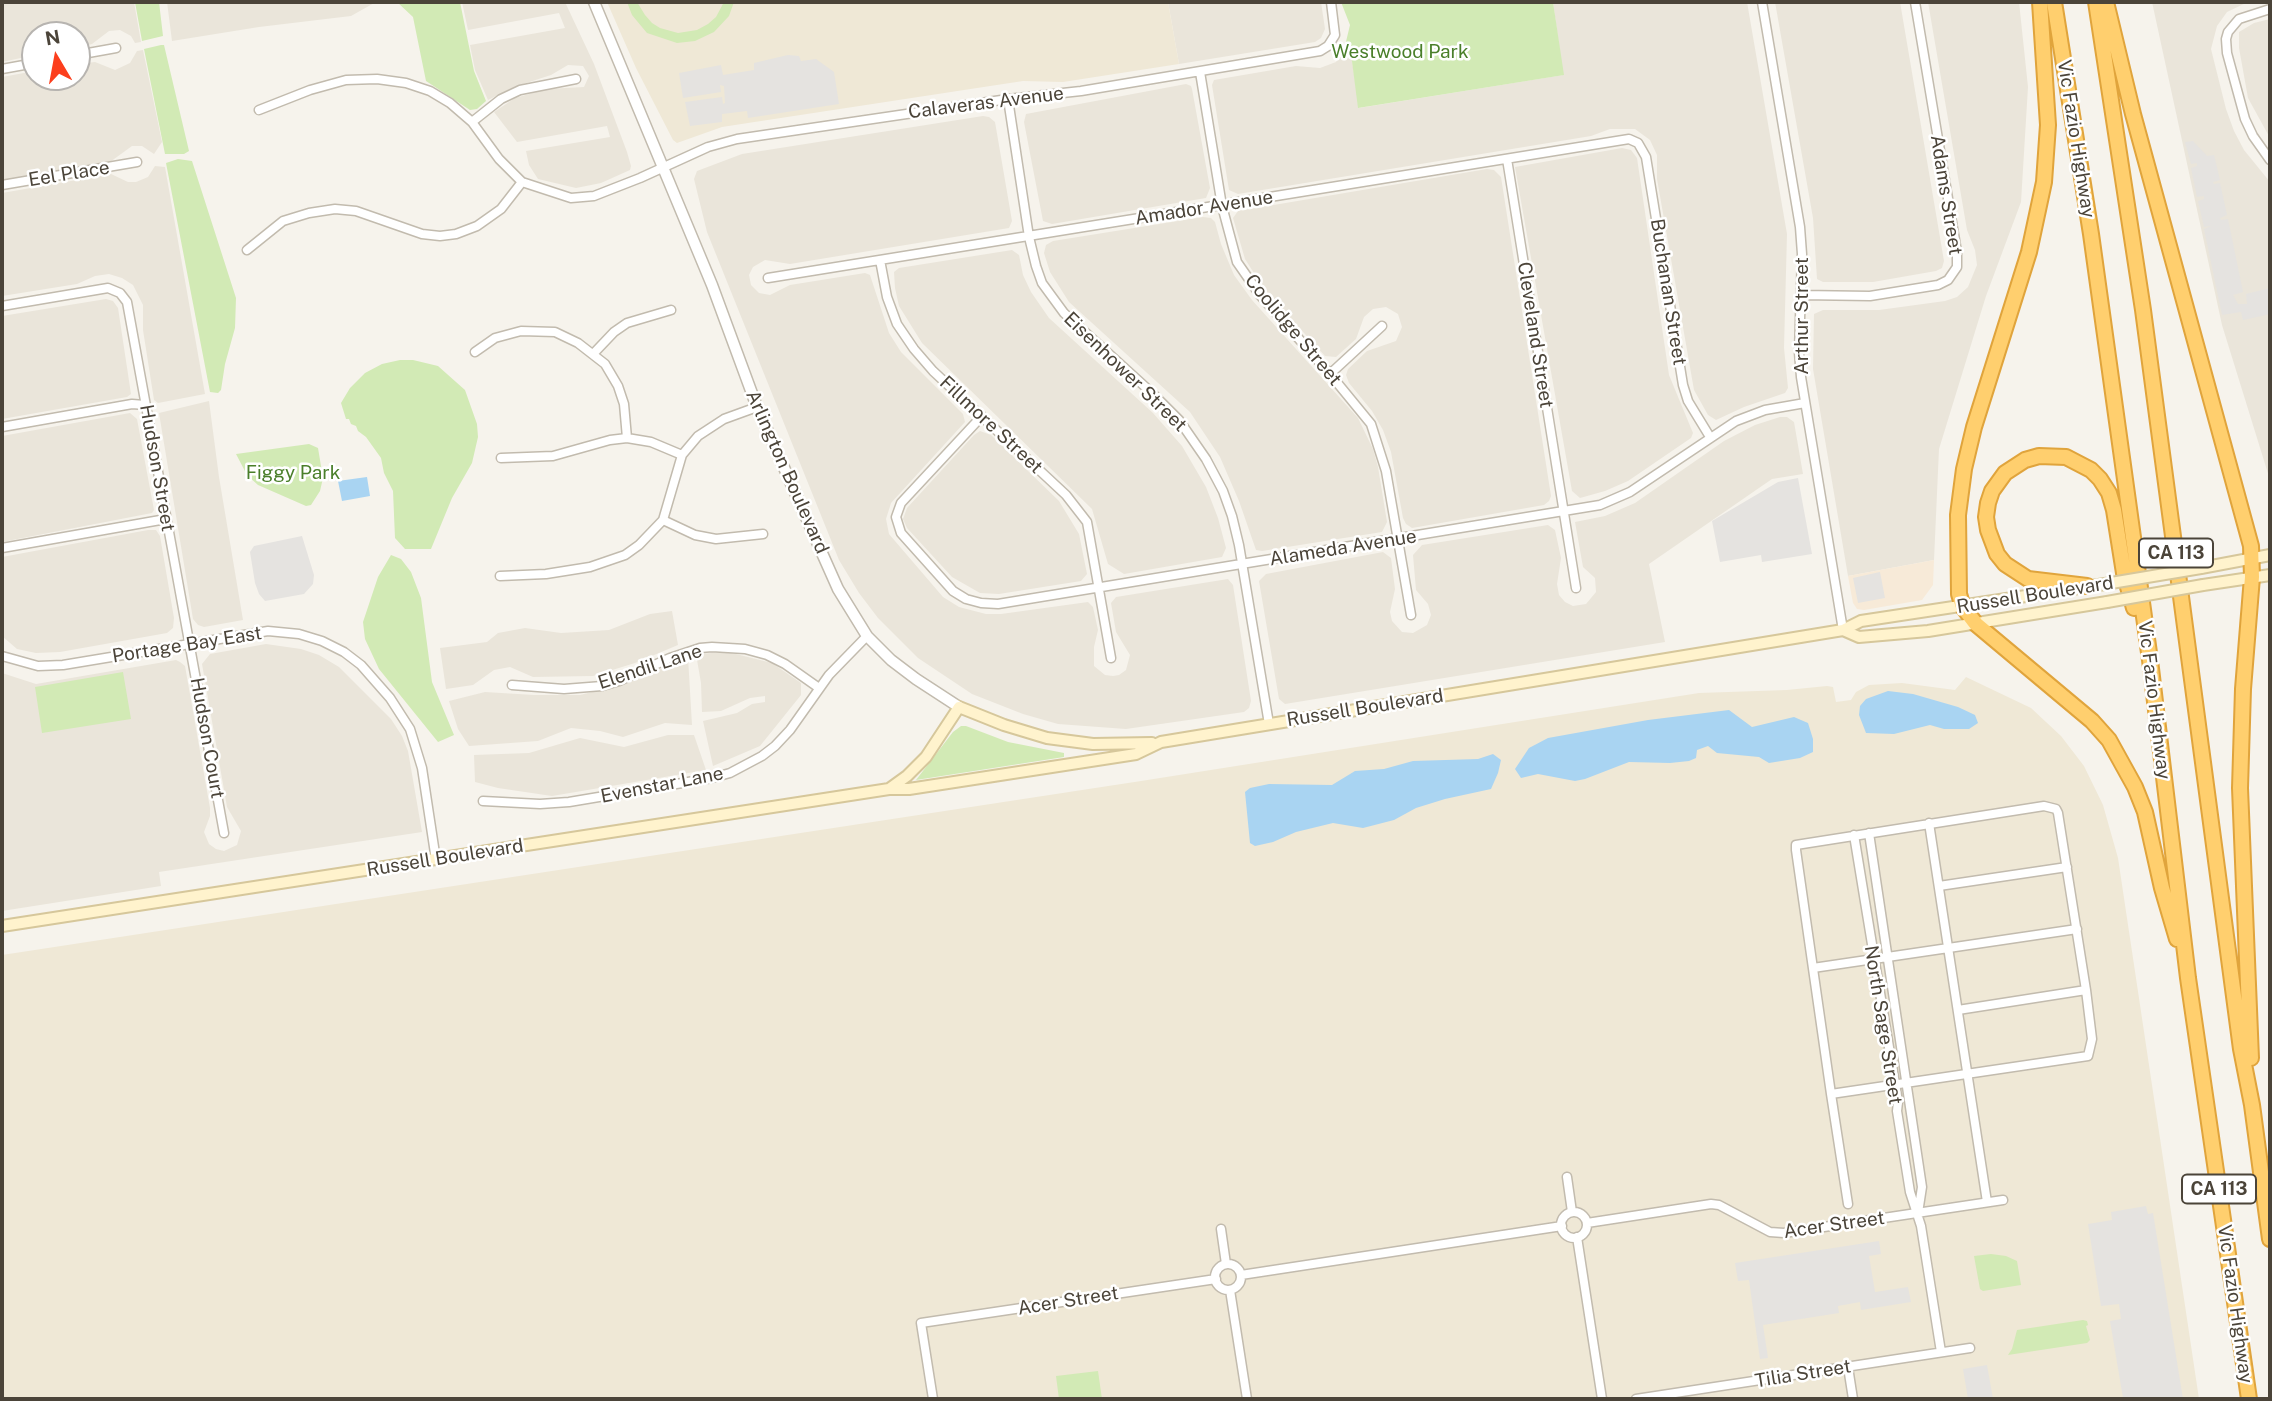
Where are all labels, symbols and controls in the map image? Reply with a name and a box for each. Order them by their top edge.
north arrow [21,21,91,91]
text: N [43,25,62,49]
park label: Westwood Park [1331,41,1469,63]
street label: Vic Fazio Highway [2052,58,2100,220]
street label: Calaveras Avenue [907,82,1065,124]
street label: Adams Street [1925,133,1967,257]
street label: Eel Place [27,156,111,192]
street label: Amador Avenue [1133,186,1275,230]
street label: Buchanan Street [1645,217,1691,367]
street label: Arthur Street [1791,257,1813,375]
street label: Cleveland Street [1512,260,1558,410]
street label: Coolidge Street [1240,270,1346,390]
street label: Eisenhower Street [1059,308,1191,436]
street label: Fillmore Street [935,371,1047,479]
street label: Arlington Boulevard [741,387,833,557]
street label: Hudson Street [135,403,179,533]
park label: Figgy Park [246,462,340,484]
street label: Alameda Avenue [1268,525,1418,571]
road number: CA 113 [2139,538,2213,568]
street label: Russell Boulevard [1955,571,2115,619]
street label: Vic Fazio Highway [2133,619,2175,781]
street label: Portage Bay East [111,622,263,668]
street label: Elendil Lane [595,639,705,695]
street label: Hudson Court [185,676,229,800]
street label: Russell Boulevard [1285,684,1445,732]
street label: Evenstar Lane [599,762,725,808]
street label: Russell Boulevard [365,834,525,882]
street label: North Sage Street [1859,944,1907,1106]
road number: CA 113 [2182,1174,2256,1204]
street label: Acer Street [1782,1207,1886,1243]
street label: Vic Fazio Highway [2213,1223,2257,1385]
street label: Acer Street [1016,1282,1120,1320]
street label: Tilia Street [1753,1355,1853,1393]

